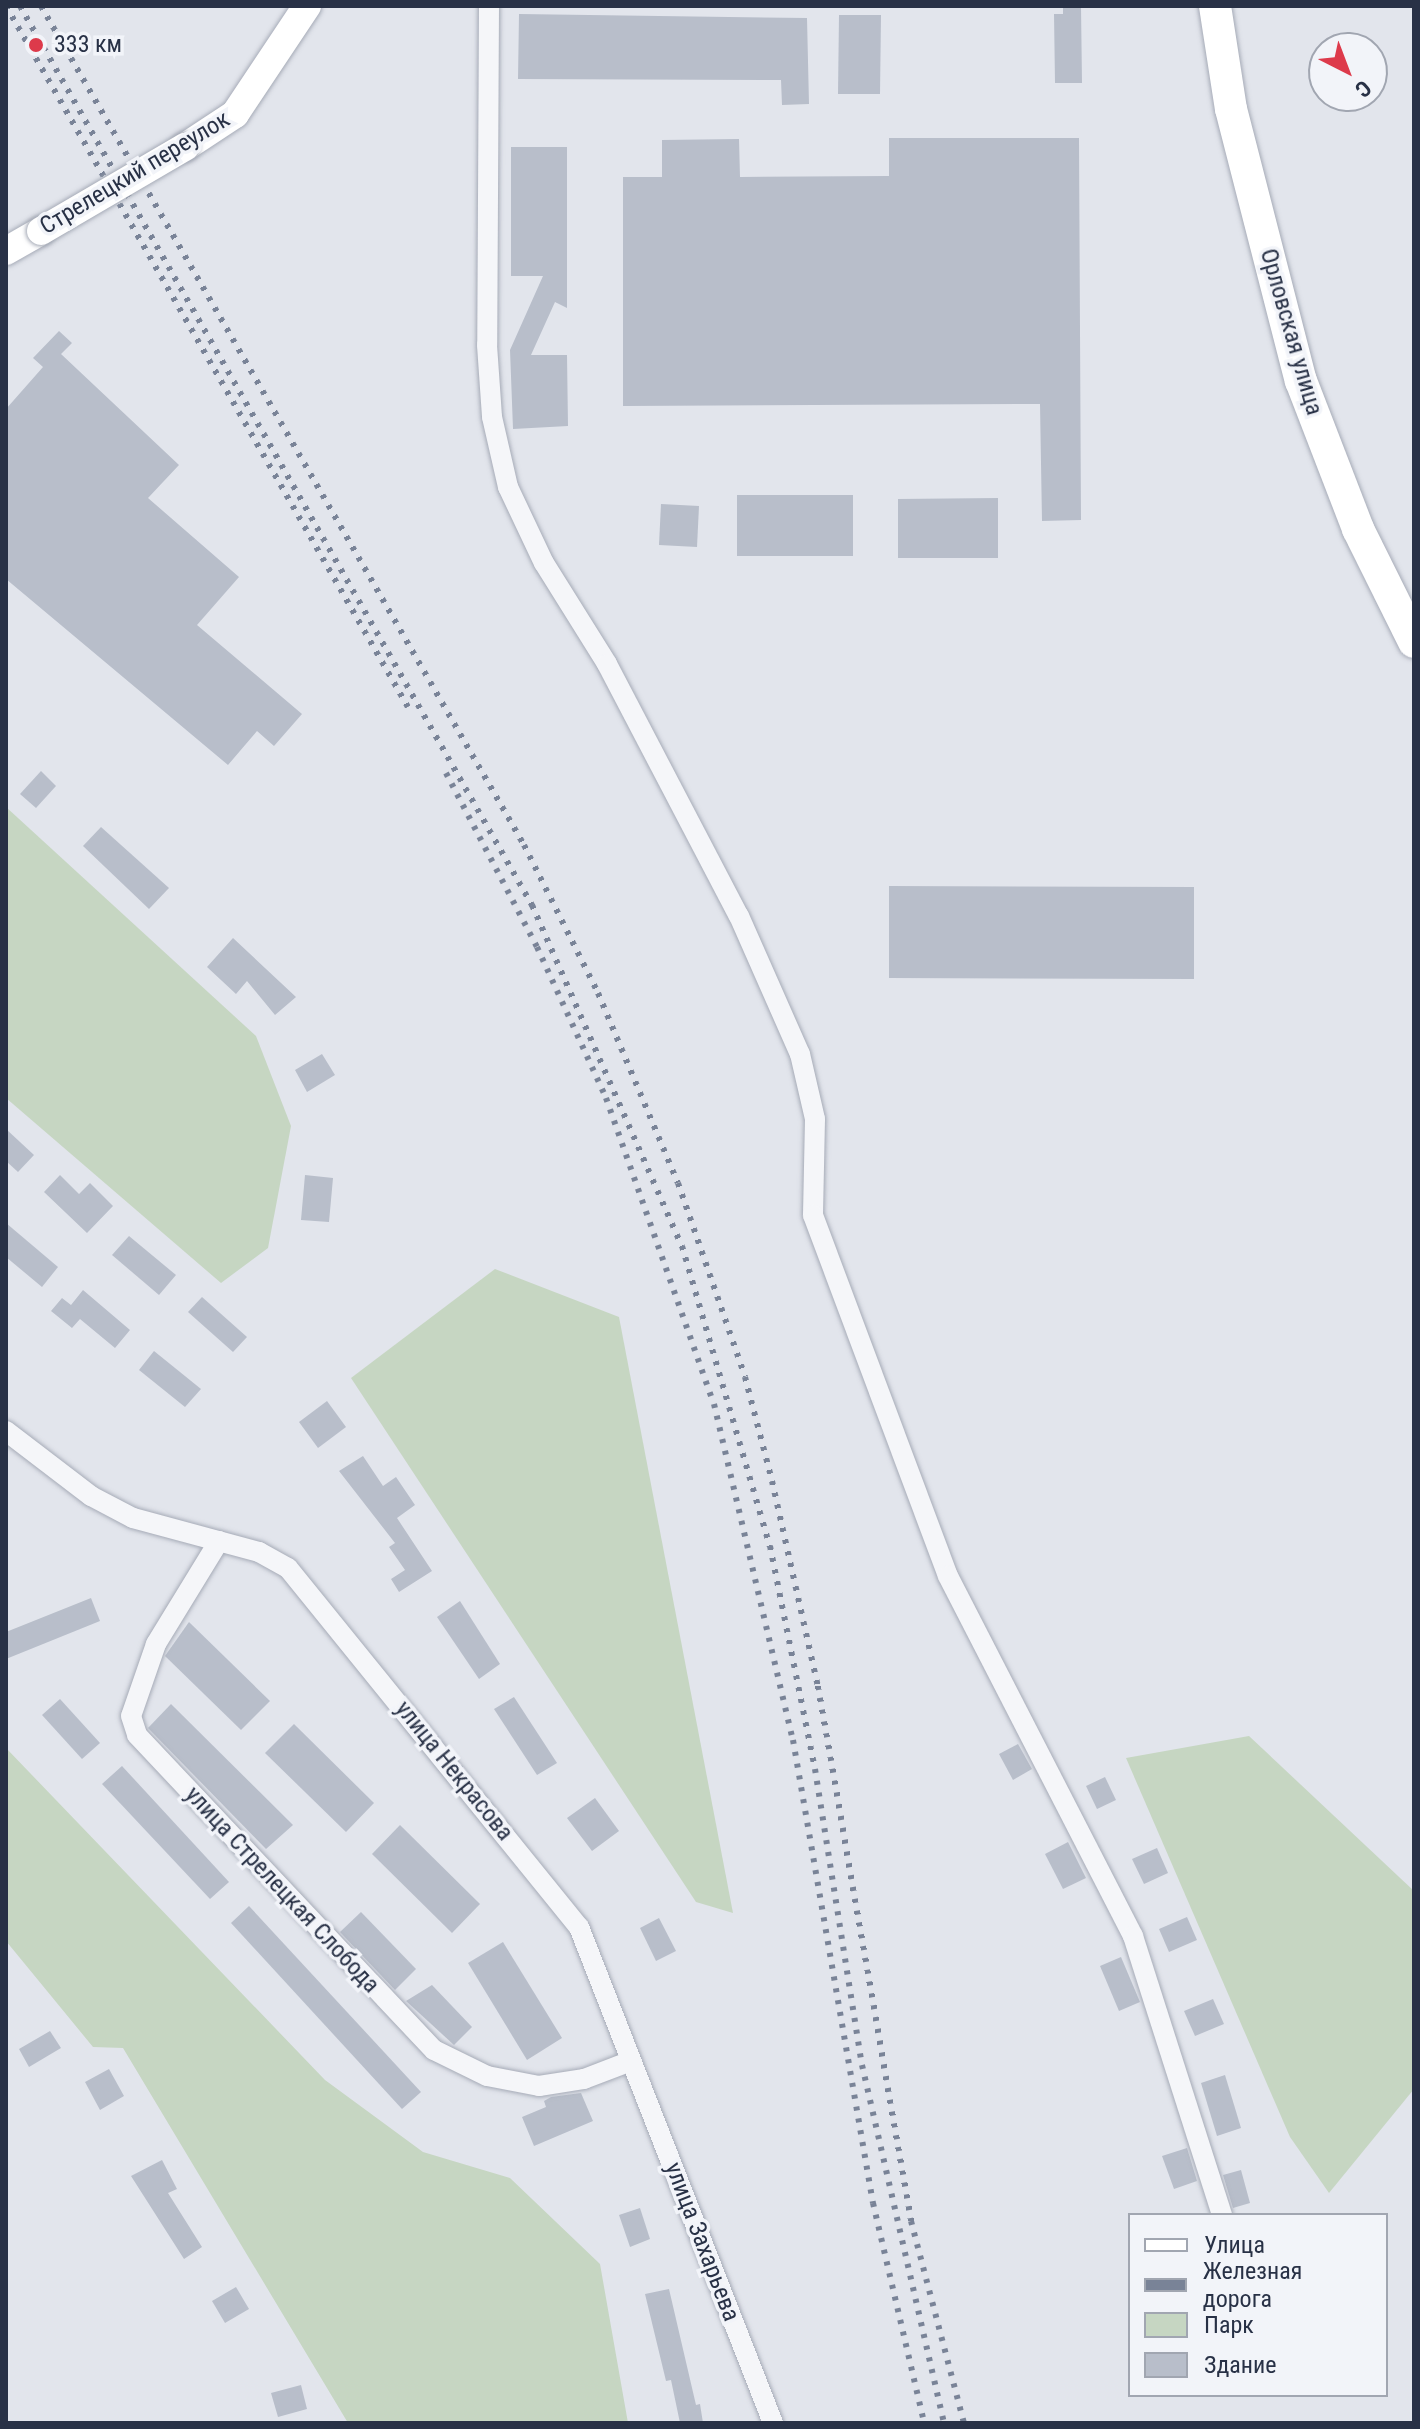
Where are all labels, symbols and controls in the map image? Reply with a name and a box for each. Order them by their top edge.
place label: 333 км [54,31,122,59]
north arrow [1308,32,1388,112]
marker: 333 км [25,34,47,56]
text: С [1350,75,1376,102]
street label: Стрелецкий переулок [35,105,235,241]
street label: Орловская улица [1253,245,1329,419]
street label: улица Некрасова [389,1695,519,1847]
street label: улица Стрелецкая Слобода [179,1781,385,1999]
street label: улица Захарьева [659,2159,745,2325]
legend [1128,2213,1388,2397]
text: Улица [1204,2231,1265,2259]
text: Железная дорога [1203,2257,1302,2313]
text: Парк [1204,2311,1254,2339]
text: Здание [1204,2351,1276,2379]

